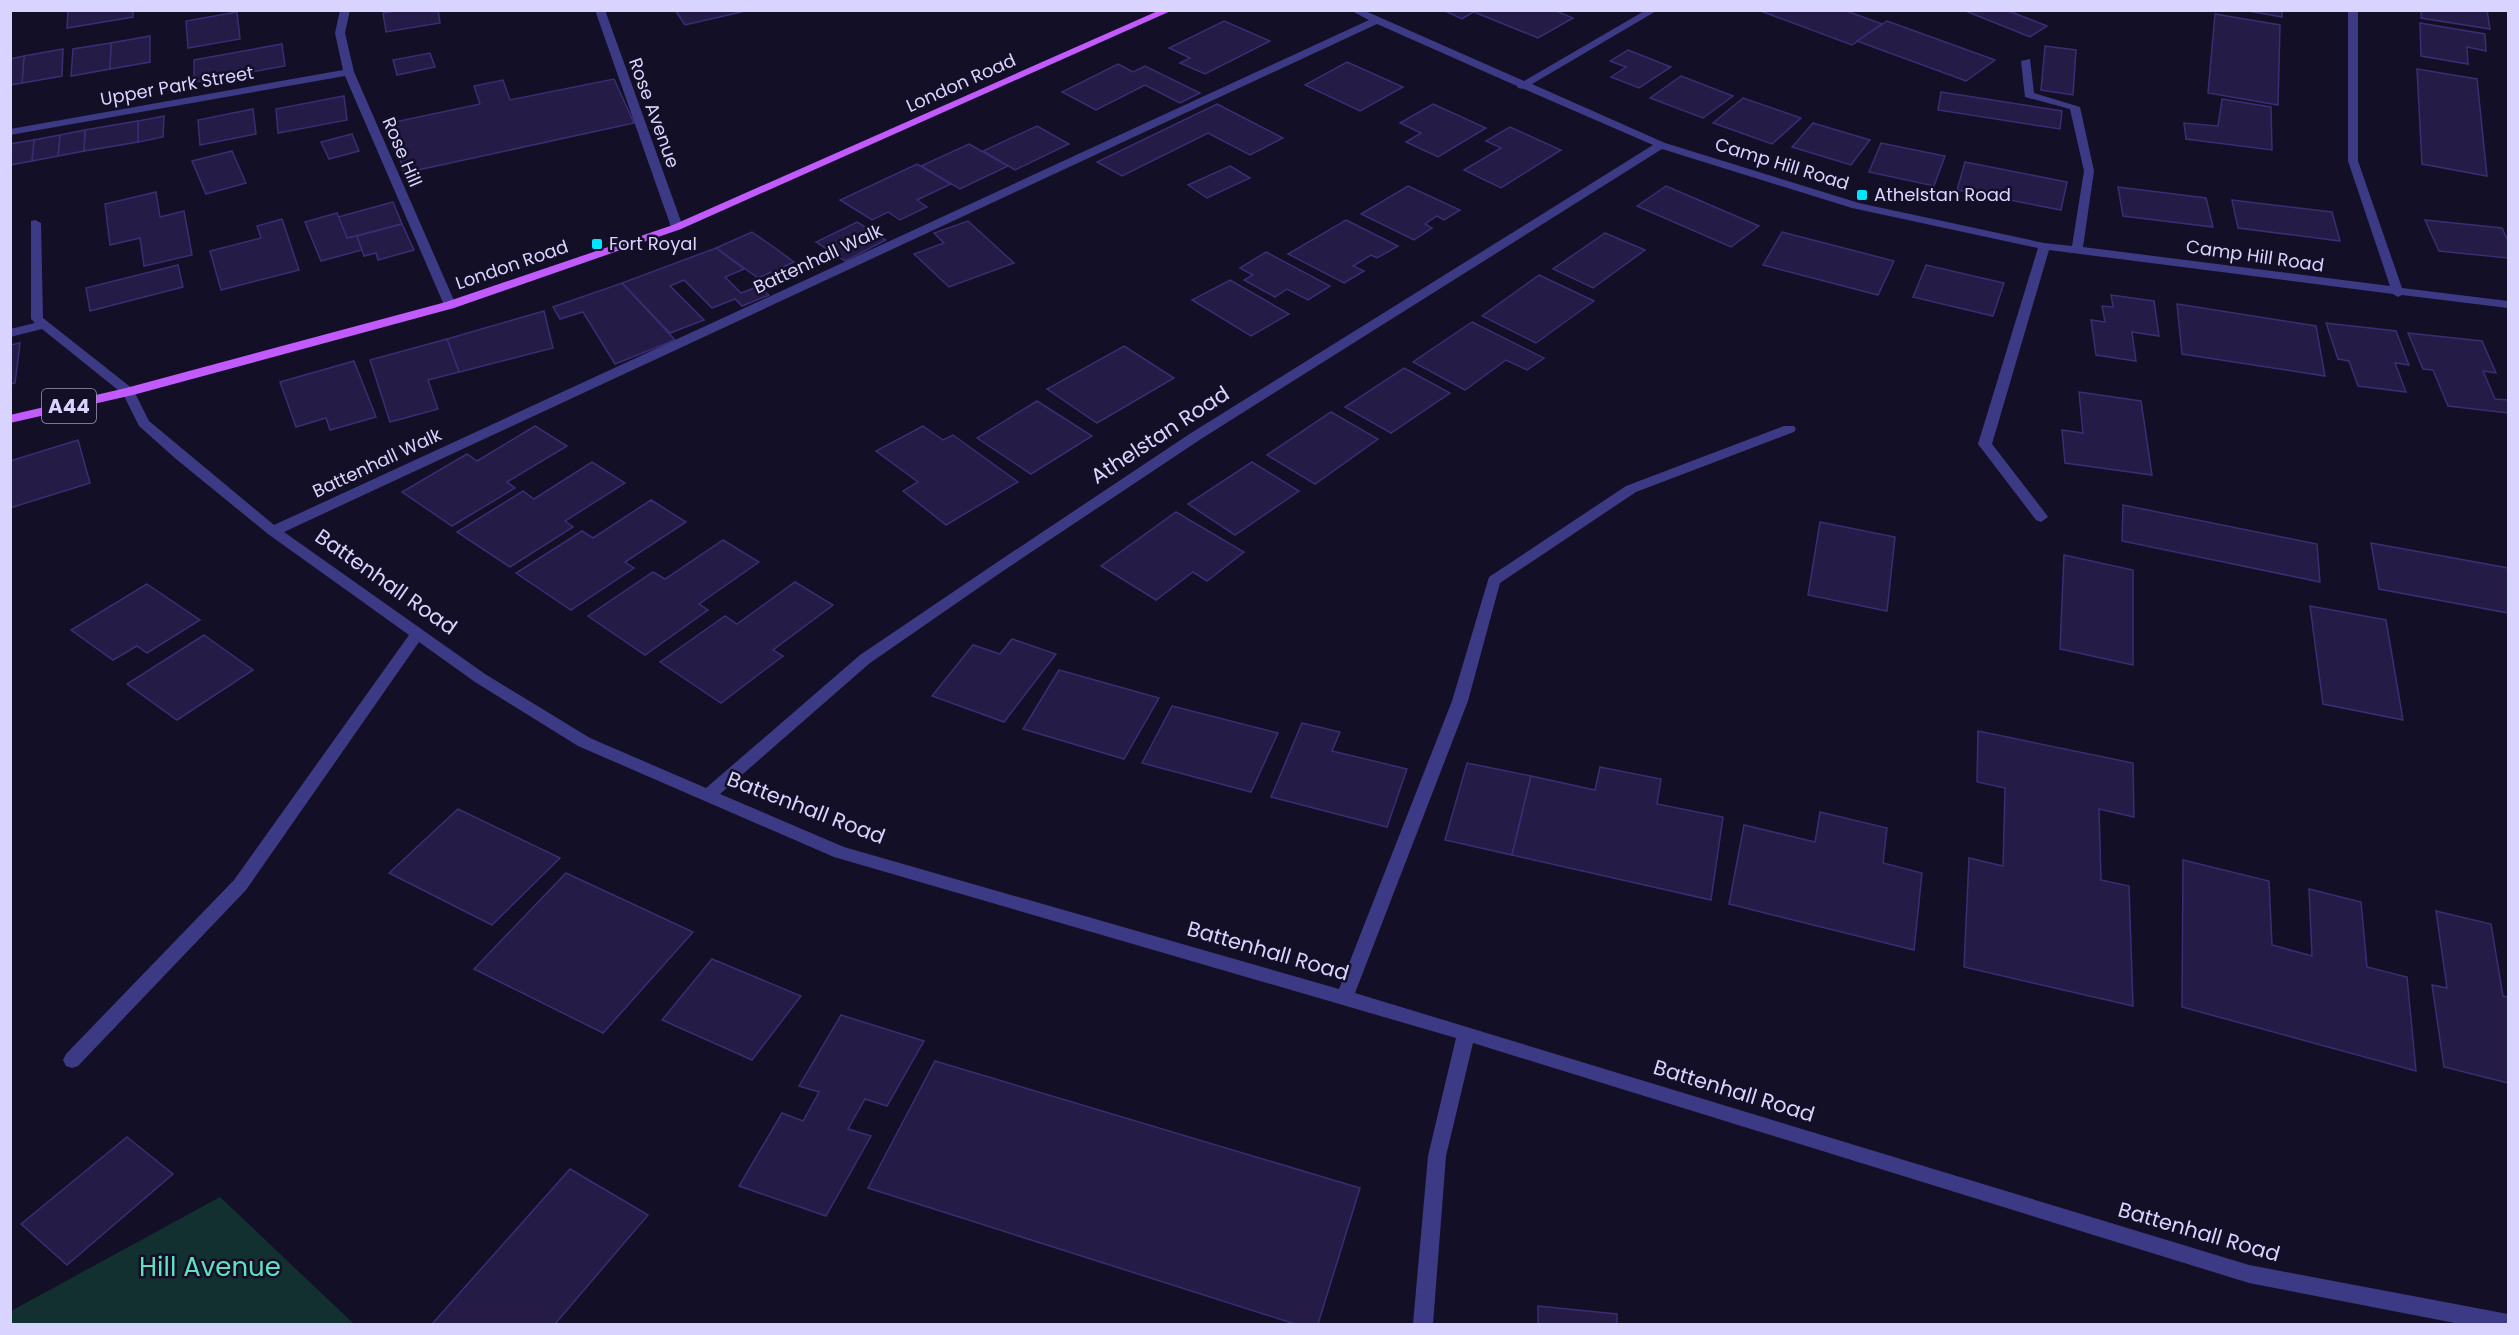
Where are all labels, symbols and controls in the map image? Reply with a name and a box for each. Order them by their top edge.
street label: London Road [902,47,1020,118]
street label: Rose Avenue [623,54,686,171]
street label: Upper Park Street [98,60,256,111]
street label: Rose Hill [377,113,428,191]
street label: Camp Hill Road [1712,131,1852,196]
place label: Athelstan Road [1874,182,2011,207]
marker: Athelstan Road [1855,188,1869,202]
street label: Battenhall Walk [749,217,887,299]
place label: Fort Royal [609,231,697,256]
street label: Camp Hill Road [2185,233,2326,278]
street label: London Road [452,234,572,295]
marker: Fort Royal [590,237,604,251]
street label: Athelstan Road [1085,379,1235,490]
road number: A44 [42,389,96,423]
street label: Battenhall Walk [308,421,446,503]
street label: Battenhall Road [310,522,463,641]
street label: Battenhall Road [723,764,889,851]
street label: Battenhall Road [1184,914,1352,987]
street label: Battenhall Road [1650,1052,1818,1129]
street label: Battenhall Road [2115,1195,2283,1268]
park label: Hill Avenue [139,1249,281,1285]

